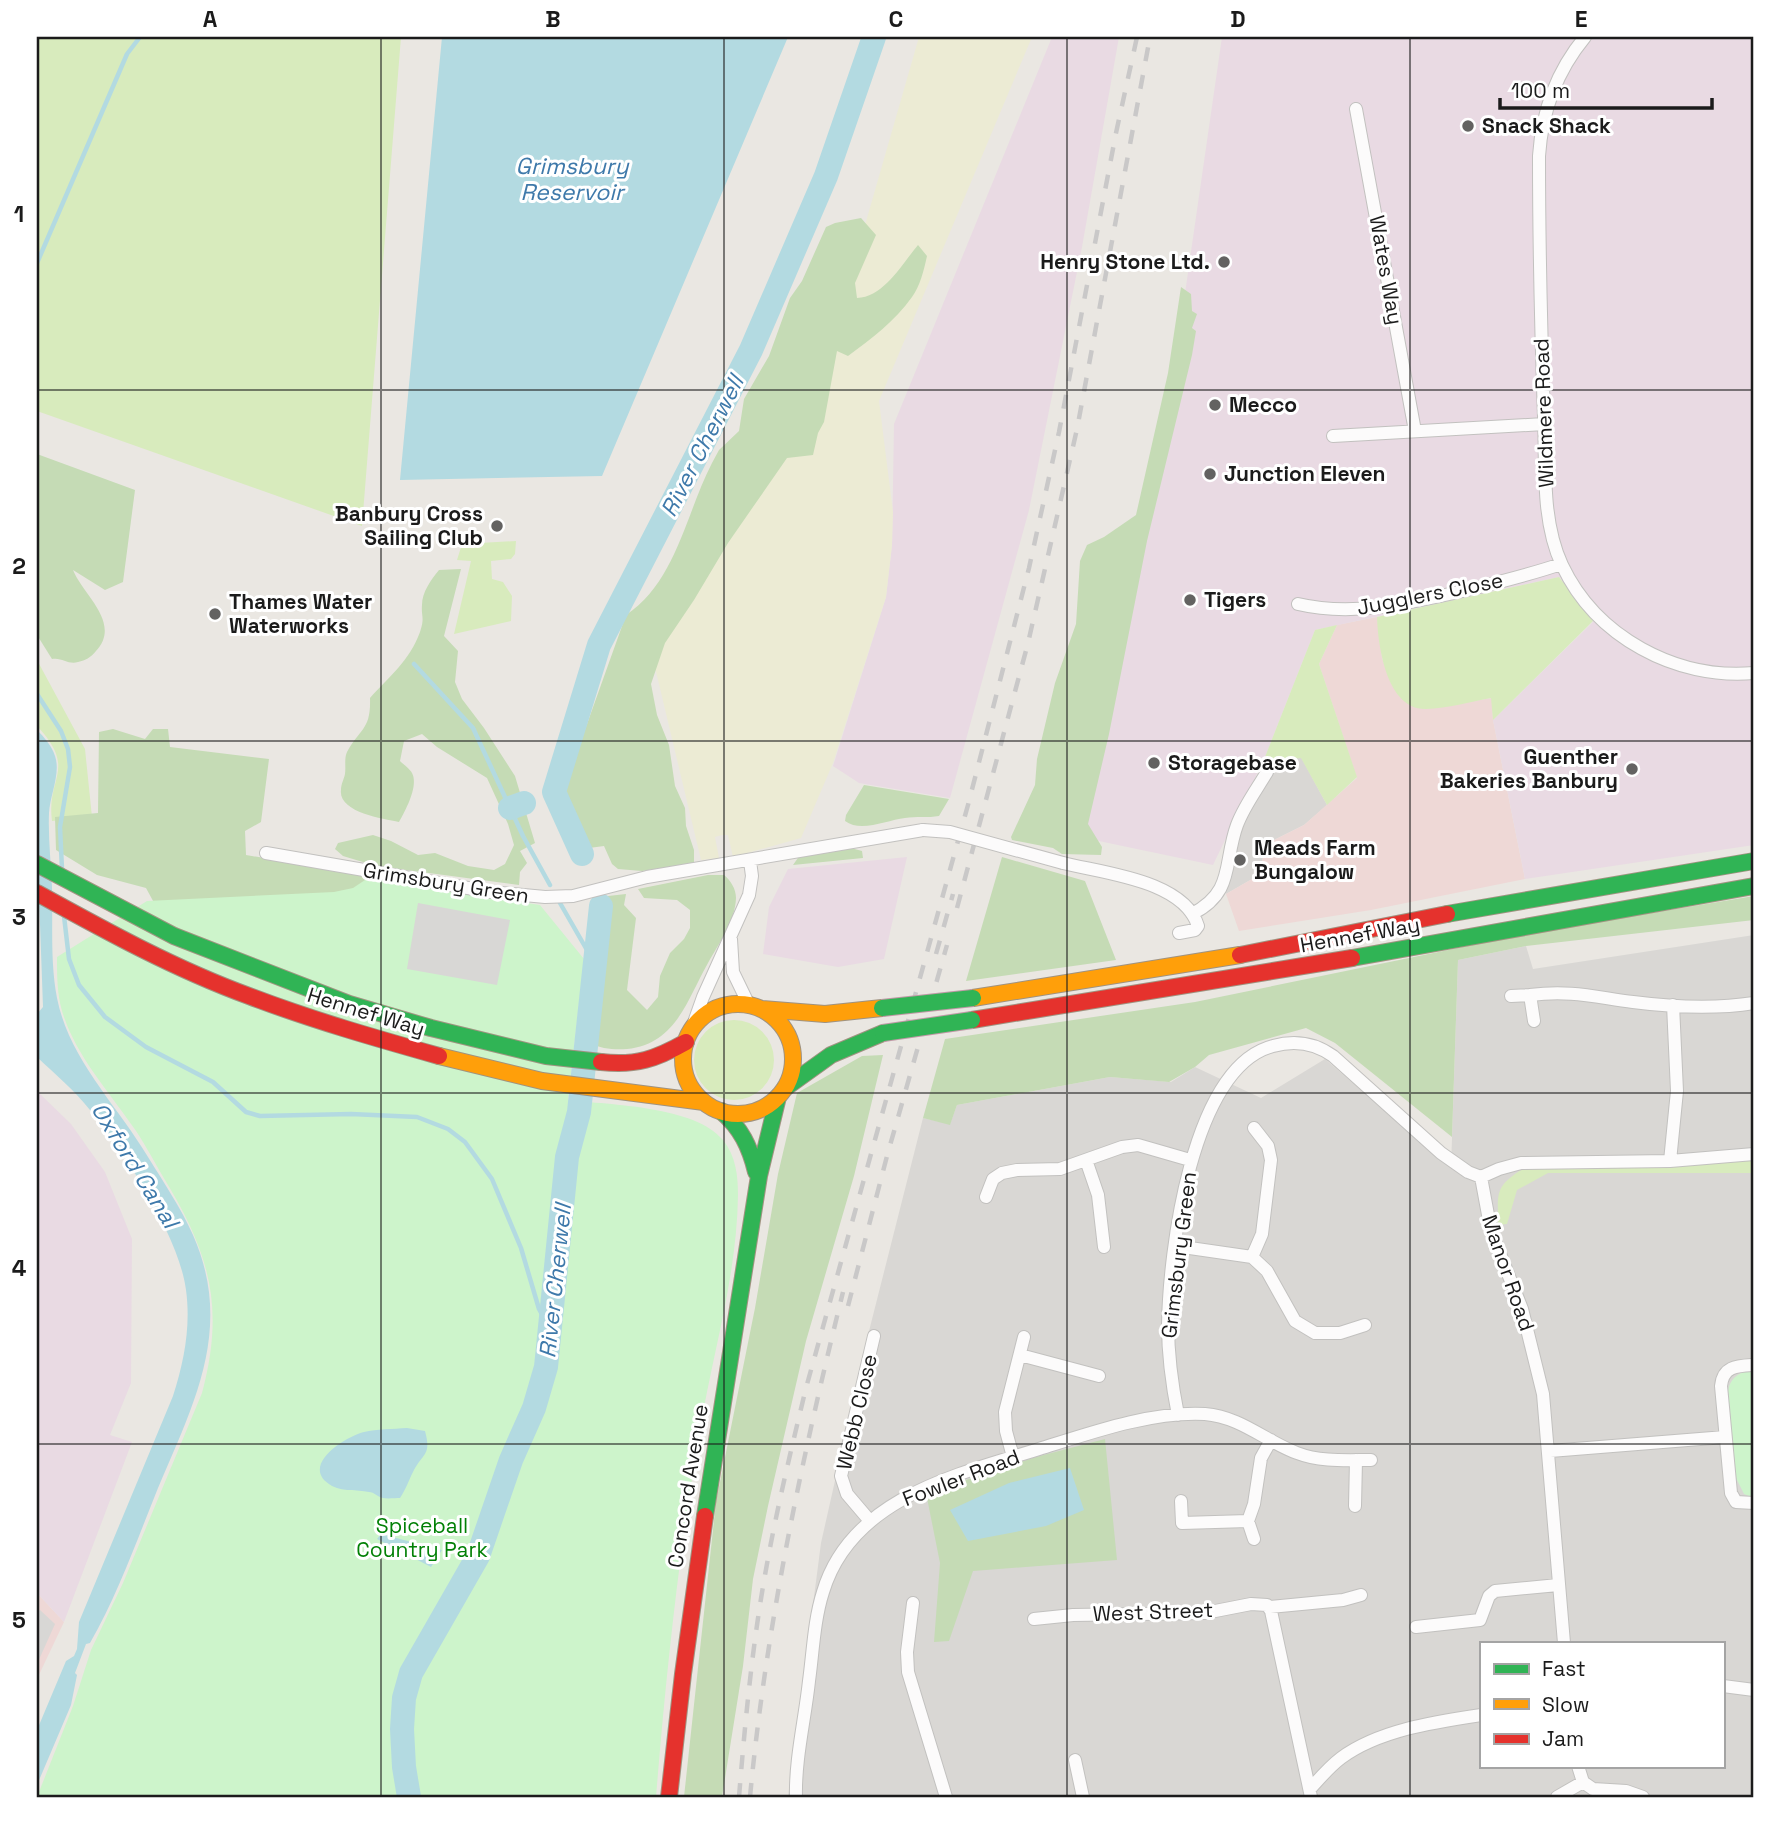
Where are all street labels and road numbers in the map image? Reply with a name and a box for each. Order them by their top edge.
street label: Wates Way [1364,213,1409,327]
street label: Wildmere Road [1527,338,1560,488]
street label: Jugglers Close [1354,566,1505,621]
street label: Grimsbury Green [361,856,531,909]
street label: Hennef Way [1298,911,1422,958]
street label: Hennef Way [304,981,428,1042]
street label: Grimsbury Green [1155,1170,1202,1340]
street label: Manor Road [1476,1211,1541,1334]
street label: Webb Close [830,1351,883,1472]
street label: Concord Avenue [661,1402,714,1570]
street label: Fowler Road [898,1443,1023,1512]
street label: West Street [1092,1596,1214,1627]

